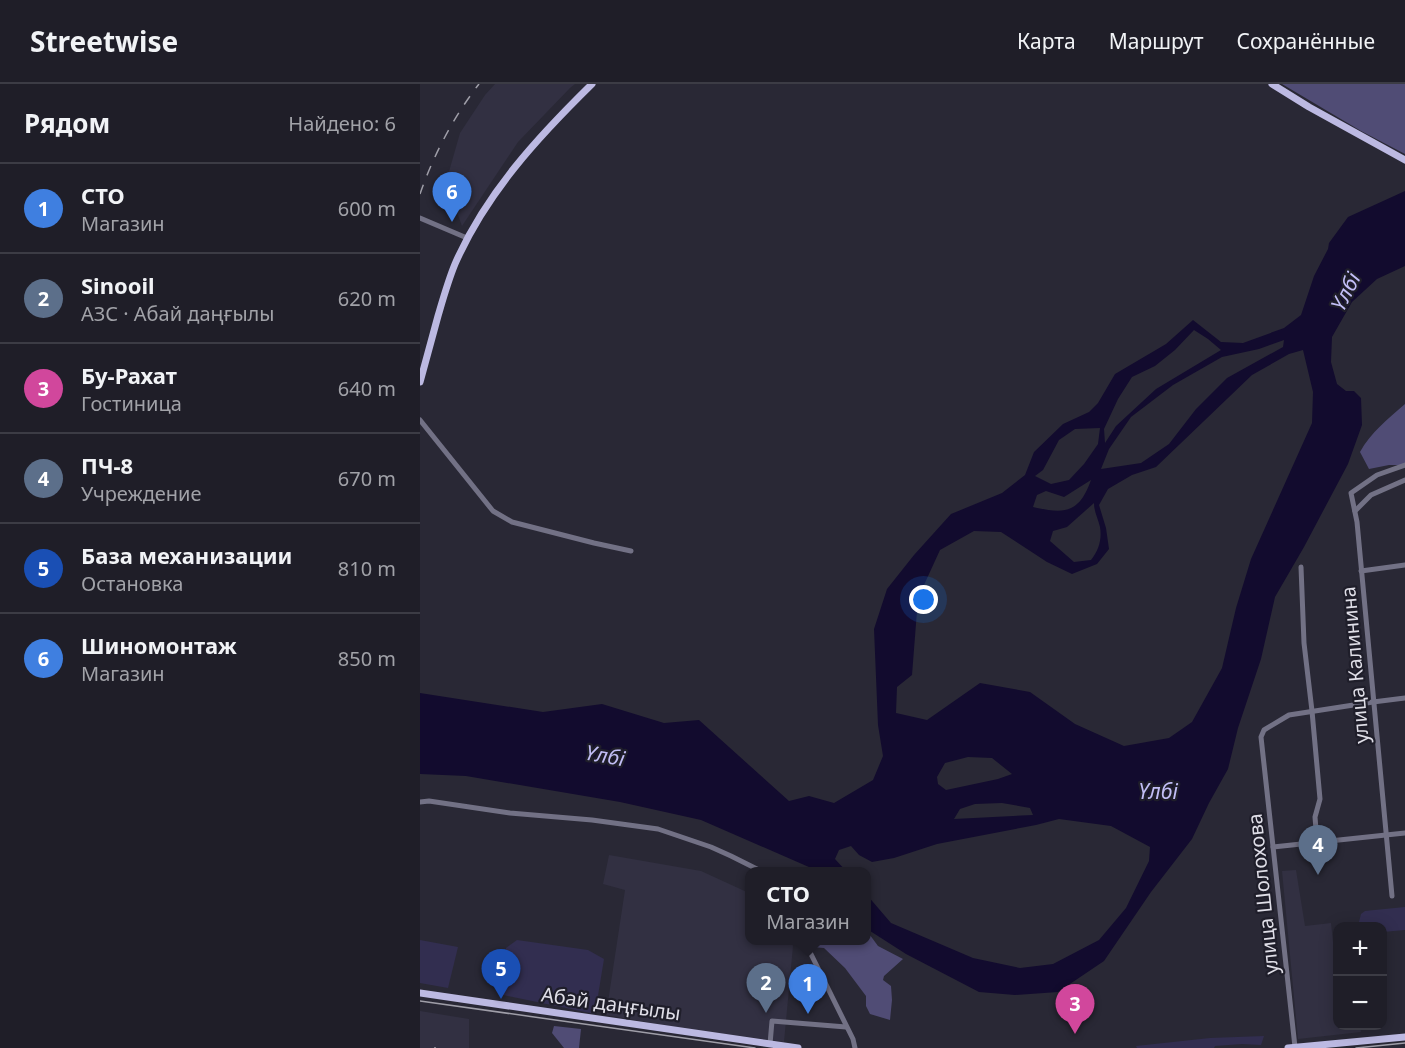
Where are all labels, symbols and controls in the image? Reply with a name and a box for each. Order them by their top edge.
text: Streetwise [30,22,178,60]
text: Карта [1017,27,1076,55]
text: Маршрут [1109,27,1204,55]
text: Сохранённые [1237,27,1375,55]
text: Рядом [24,105,110,141]
text: Найдено: 6 [288,110,396,137]
pin: 6 [432,172,471,222]
text: СТО [81,180,125,210]
text: 1 [38,195,49,222]
text: 600 m [338,195,396,222]
text: Магазин [81,210,165,237]
water label: Үлбі [1324,267,1367,316]
text: Sinooil [81,270,155,300]
text: 2 [38,285,49,312]
text: 620 m [338,285,396,312]
text: АЗС · Абай даңғылы [81,300,274,327]
text: Бу-Рахат [81,360,177,390]
text: 3 [38,375,49,402]
text: 640 m [338,375,396,402]
text: Гостиница [81,390,182,417]
text: ПЧ-8 [81,450,133,480]
text: 4 [38,465,49,492]
text: 670 m [338,465,396,492]
text: Учреждение [81,480,202,507]
text: База механизации [81,540,292,570]
text: 5 [38,555,49,582]
text: 810 m [338,555,396,582]
text: Остановка [81,570,183,597]
your location [909,585,938,614]
street label: улица Калинина [1334,585,1375,745]
text: Шиномонтаж [81,630,237,660]
text: 6 [38,645,49,672]
text: 850 m [338,645,396,672]
text: Магазин [81,660,165,687]
water label: Үлбі [583,738,628,772]
water label: Үлбі [1138,777,1178,805]
street label: улица Шолохова [1241,812,1284,976]
pin: 4 [1298,826,1338,875]
popup [745,867,871,945]
text: СТО [766,878,810,908]
text: Магазин [766,908,850,935]
map controls [1333,922,1387,1030]
button: + [1333,922,1387,976]
pin: 5 [482,950,520,999]
pin: 2 [746,964,786,1013]
pin: 1 [788,964,828,1014]
button: − [1333,976,1387,1030]
street label: Абай даңғылы [540,980,683,1027]
pin: 3 [1056,984,1094,1034]

